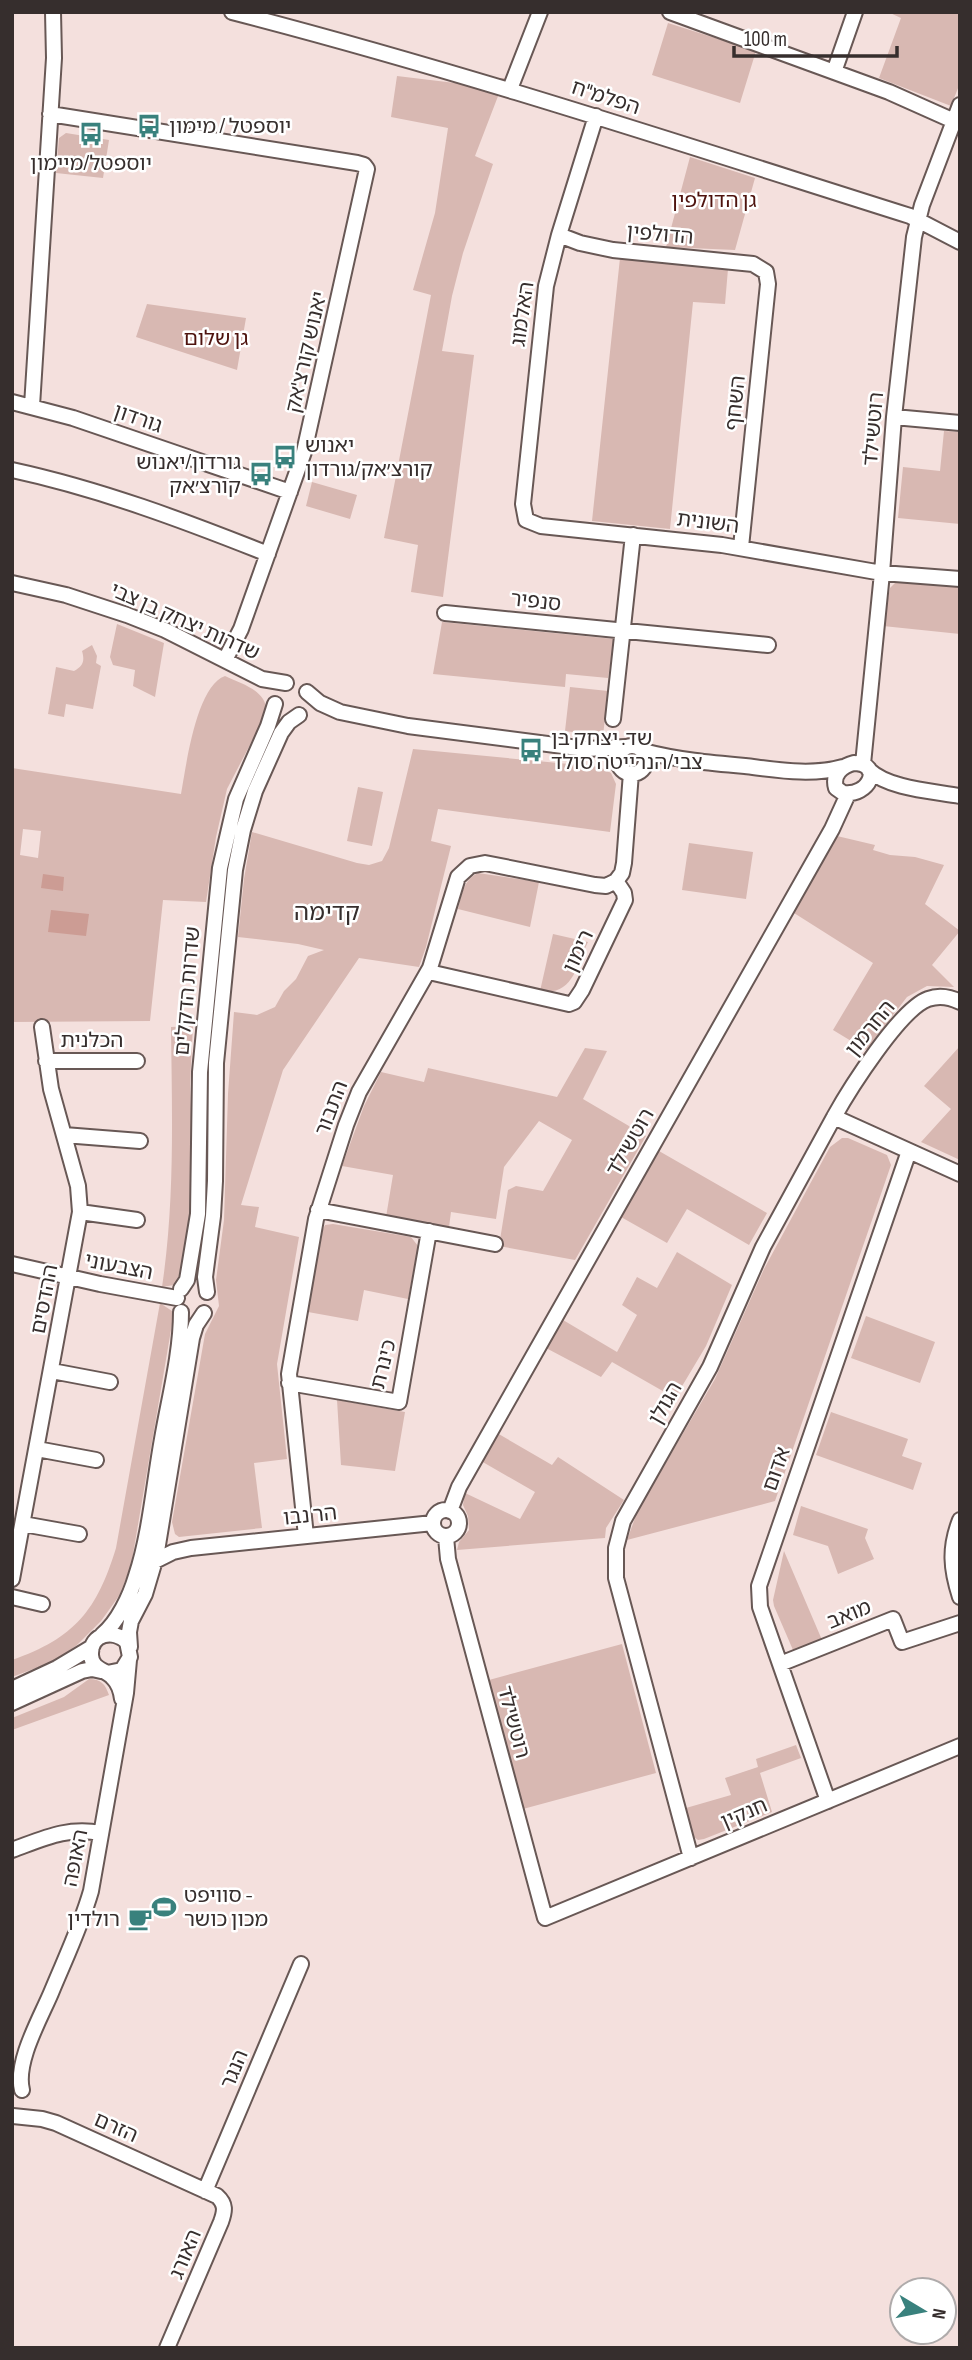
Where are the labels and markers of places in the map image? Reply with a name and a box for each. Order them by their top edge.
bus stop icon: יוספטל / מימון [135,112,163,140]
place label: יוספטל / מימון [169,114,291,139]
bus stop icon: יוספטל/מיימון [77,120,105,148]
place label: יוספטל/מיימון [30,151,152,176]
place label: יאנוש קורצ׳אק/גורדון [305,433,433,482]
bus stop icon: יאנוש קורצ׳אק/גורדון [271,443,299,471]
place label: גורדון/יאנוש קורצ׳אק [136,450,241,499]
bus stop icon: גורדון/יאנוש קורצ׳אק [247,460,275,488]
place label: שד. יצחק בן צבי/הנרייטה סולד [551,726,703,775]
bus stop icon: שד. יצחק בן צבי/הנרייטה סולד [517,736,545,764]
place label: סוויפט - מכון כושר [184,1883,268,1932]
sports icon: סוויפט - מכון כושר [150,1893,178,1921]
cafe icon: רולדין [126,1905,154,1933]
place label: רולדין [67,1907,120,1932]

